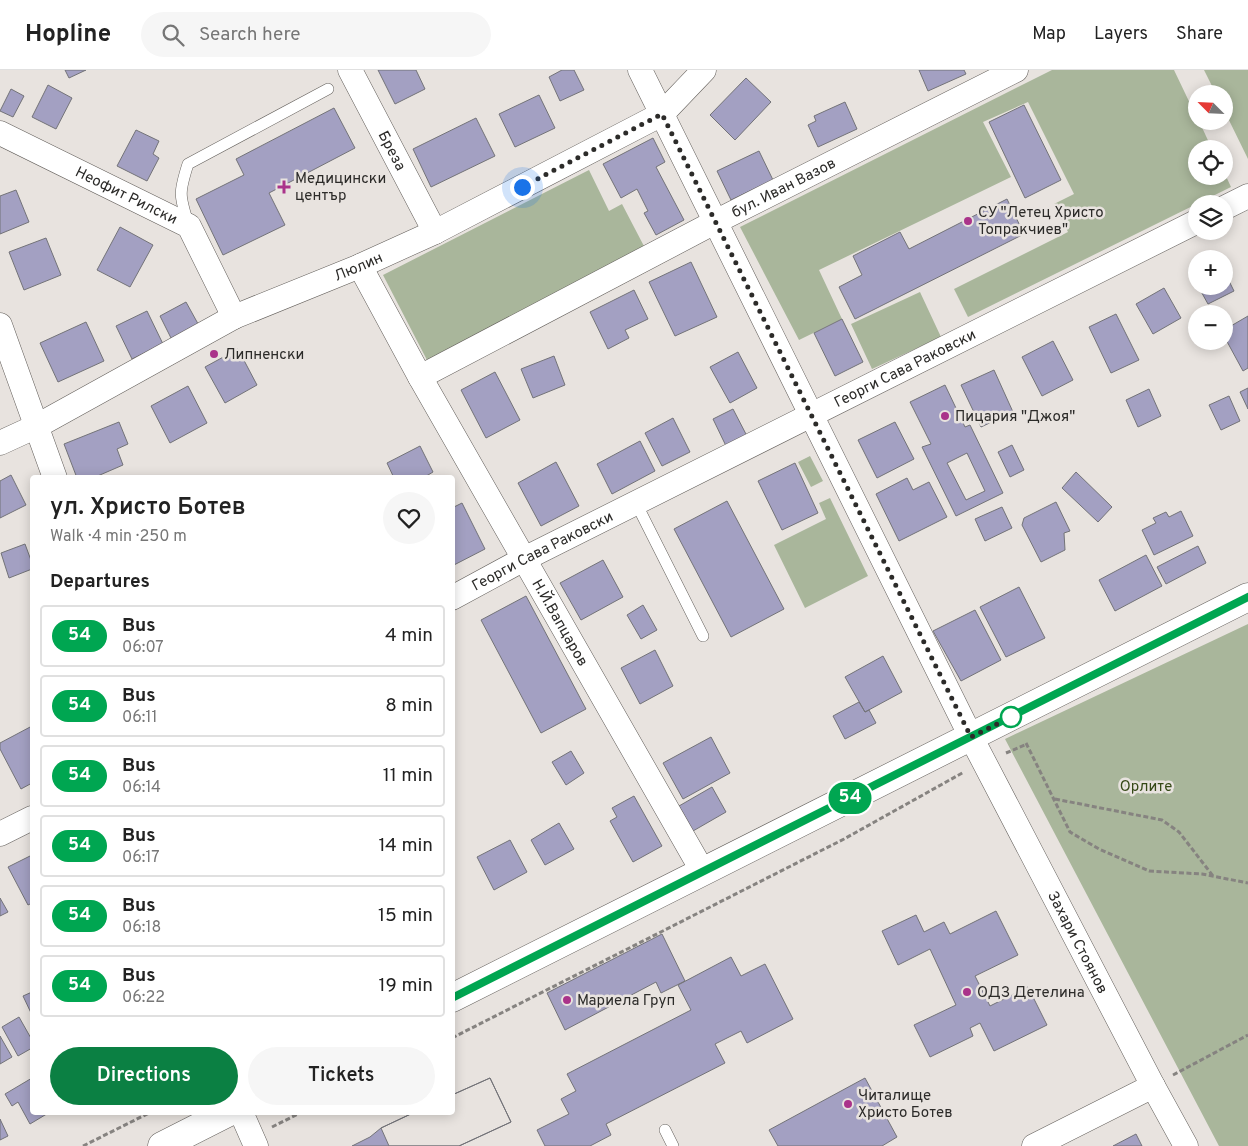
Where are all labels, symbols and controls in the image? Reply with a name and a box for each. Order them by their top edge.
search box [141,12,491,57]
text: Hopline [25,20,111,50]
icon: search [159,21,187,49]
text: Search here [199,23,301,47]
text: Map [1032,23,1066,46]
text: Layers [1094,23,1148,46]
text: Share [1176,23,1223,46]
north arrow [1188,85,1232,130]
map controls [1188,85,1233,350]
street label: Бреза [373,128,409,175]
button: locate [1188,140,1233,185]
street label: бул. Иван Вазов [729,154,840,223]
street label: Неофит Рилски [72,163,180,230]
place label: Медицински център [295,170,386,206]
your location [510,175,535,200]
marker: Медицински център [277,180,291,194]
button: layers [1188,195,1233,240]
place label: СУ "Летец Христо Топракчиев" [978,204,1104,240]
marker: СУ "Летец Христо Топракчиев" [962,215,974,227]
street label: Люлин [332,249,386,286]
button: + [1188,250,1233,295]
button: − [1188,305,1233,350]
street label: Георги Сава Раковски [831,326,980,413]
place label: Липненски [224,346,304,365]
marker: Липненски [208,348,220,360]
place label: Пицария "Джоя" [955,408,1075,427]
marker: Пицария "Джоя" [939,410,951,422]
button: heart [383,492,435,544]
text: ул. Христо Ботев [50,493,246,523]
street label: Георги Сава Раковски [469,508,617,596]
text: Walk · 4 min · 250 m [50,527,187,547]
text: Departures [50,570,150,594]
street label: Н.Й.Вапцаров [527,576,591,670]
text: Bus [122,614,156,638]
text: 54 [68,624,91,647]
text: 4 min [385,624,433,648]
text: 06:07 [122,638,164,658]
text: Bus [122,684,156,708]
text: 54 [68,694,91,717]
text: 8 min [385,694,433,718]
unlabelled marker [1000,706,1022,728]
text: 06:11 [122,708,157,728]
text: Bus [122,754,156,778]
text: 54 [68,764,91,787]
text: 11 min [383,764,433,788]
text: 06:14 [122,778,161,798]
park label: Орлите [1120,778,1172,797]
line badge: 54 [828,782,872,814]
text: 54 [839,786,861,809]
text: Bus [122,824,156,848]
text: 54 [68,834,91,857]
text: 14 min [378,834,433,858]
text: 06:17 [122,848,160,868]
street label: Захари Стоянов [1042,888,1111,997]
text: Bus [122,894,156,918]
text: 54 [68,904,91,927]
text: 15 min [378,904,433,928]
text: 06:18 [122,918,161,938]
text: Bus [122,964,156,988]
text: 54 [68,974,91,997]
text: 19 min [378,974,433,998]
place label: ОДЗ Детелина [977,984,1085,1003]
marker: ОДЗ Детелина [961,986,973,998]
text: 06:22 [122,988,165,1008]
place label: Мариела Груп [577,992,675,1011]
marker: Мариела Груп [561,994,573,1006]
button: Directions [50,1047,238,1105]
button: Tickets [248,1047,435,1105]
place label: Читалище Христо Ботев [858,1087,953,1123]
marker: Читалище Христо Ботев [842,1098,854,1110]

